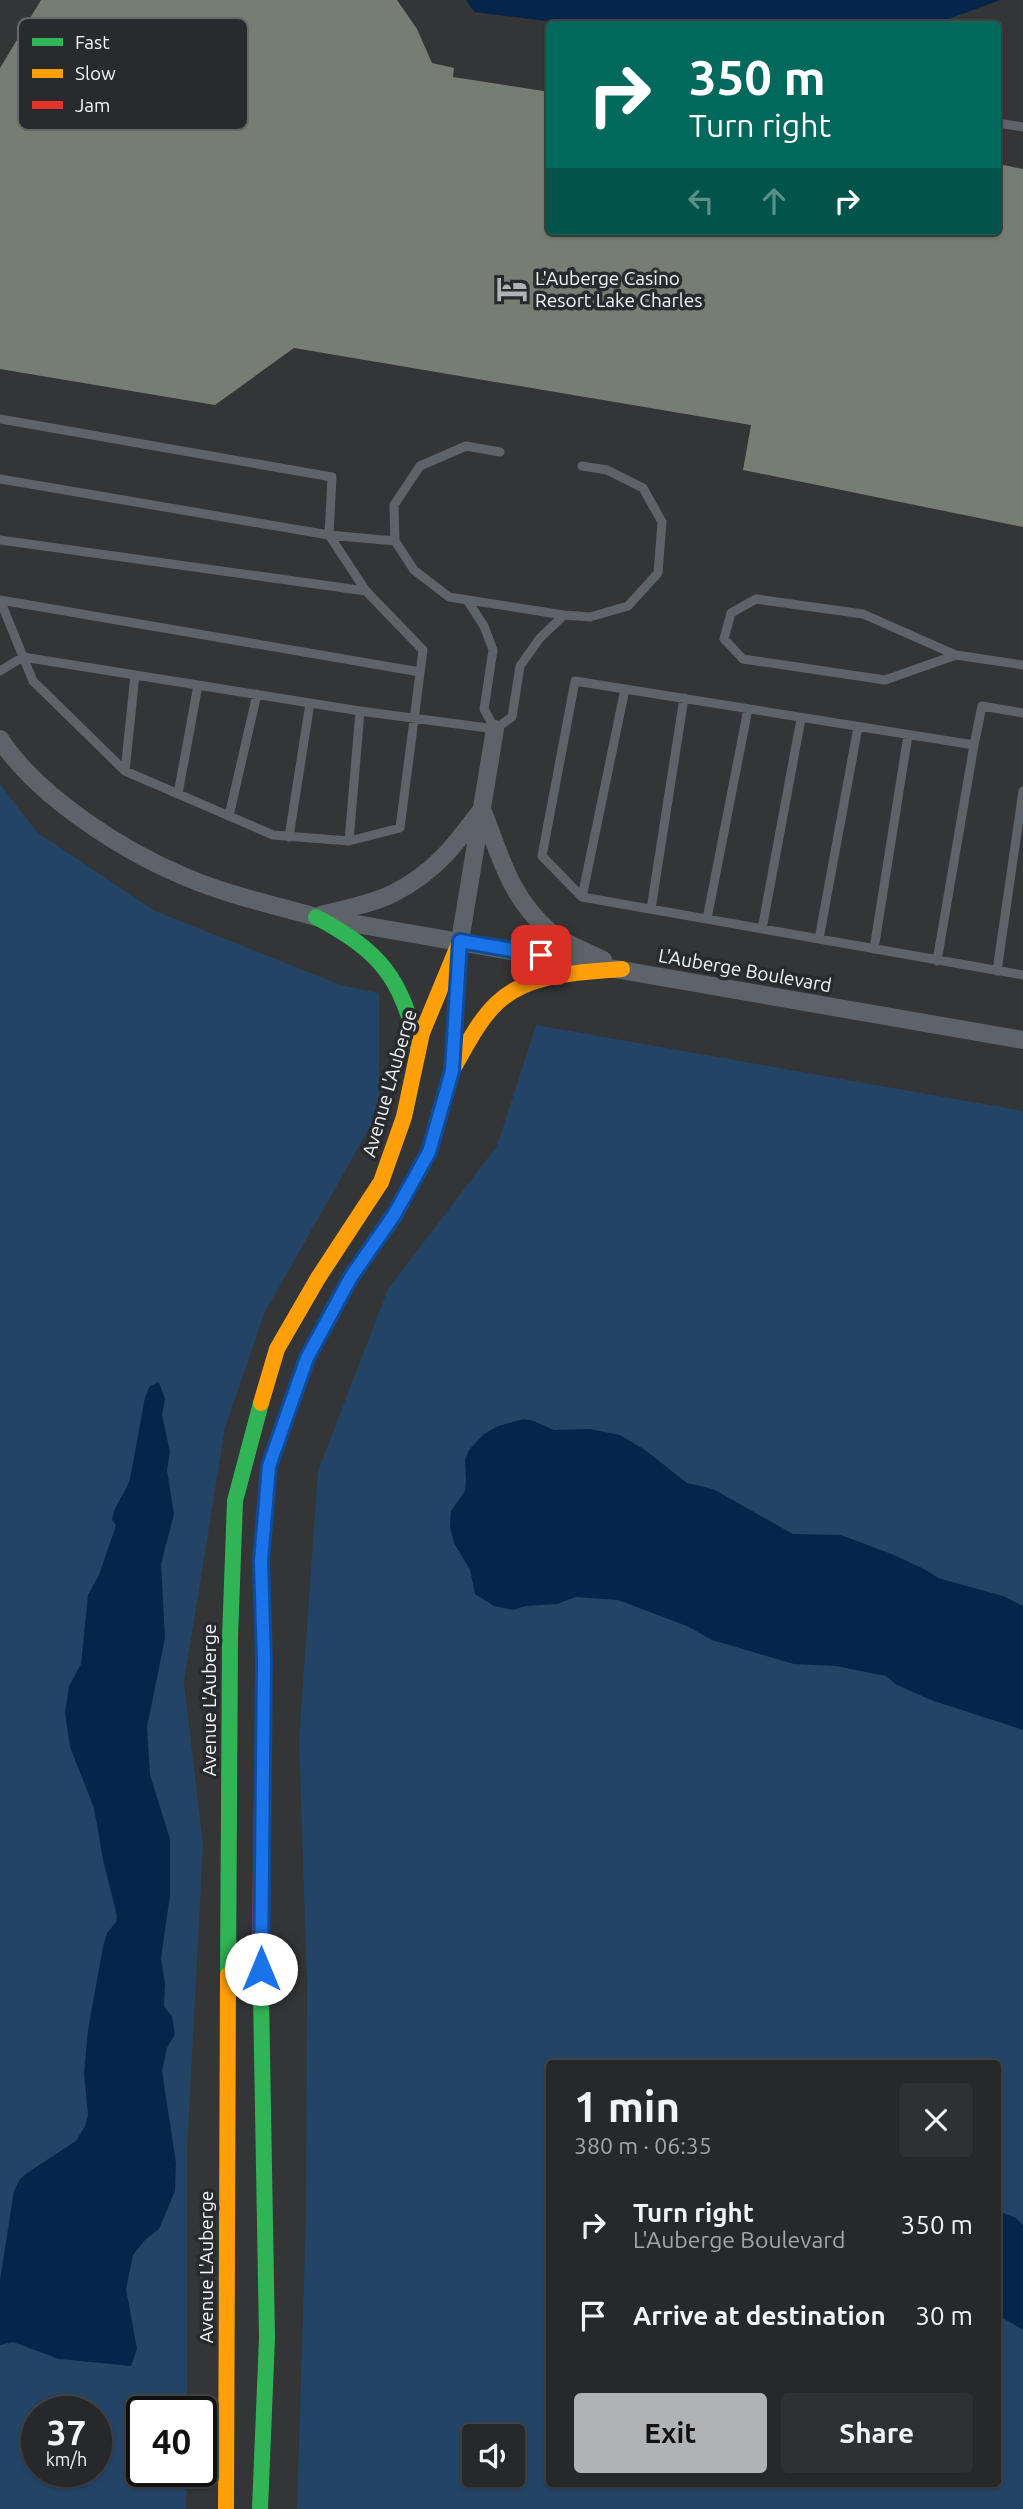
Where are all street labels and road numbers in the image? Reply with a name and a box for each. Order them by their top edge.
street label: L'Auberge Boulevard [657,944,833,996]
street label: Avenue L'Auberge [357,1007,421,1159]
street label: Avenue L'Auberge [198,1624,220,1776]
street label: Avenue L'Auberge [195,2191,217,2343]

